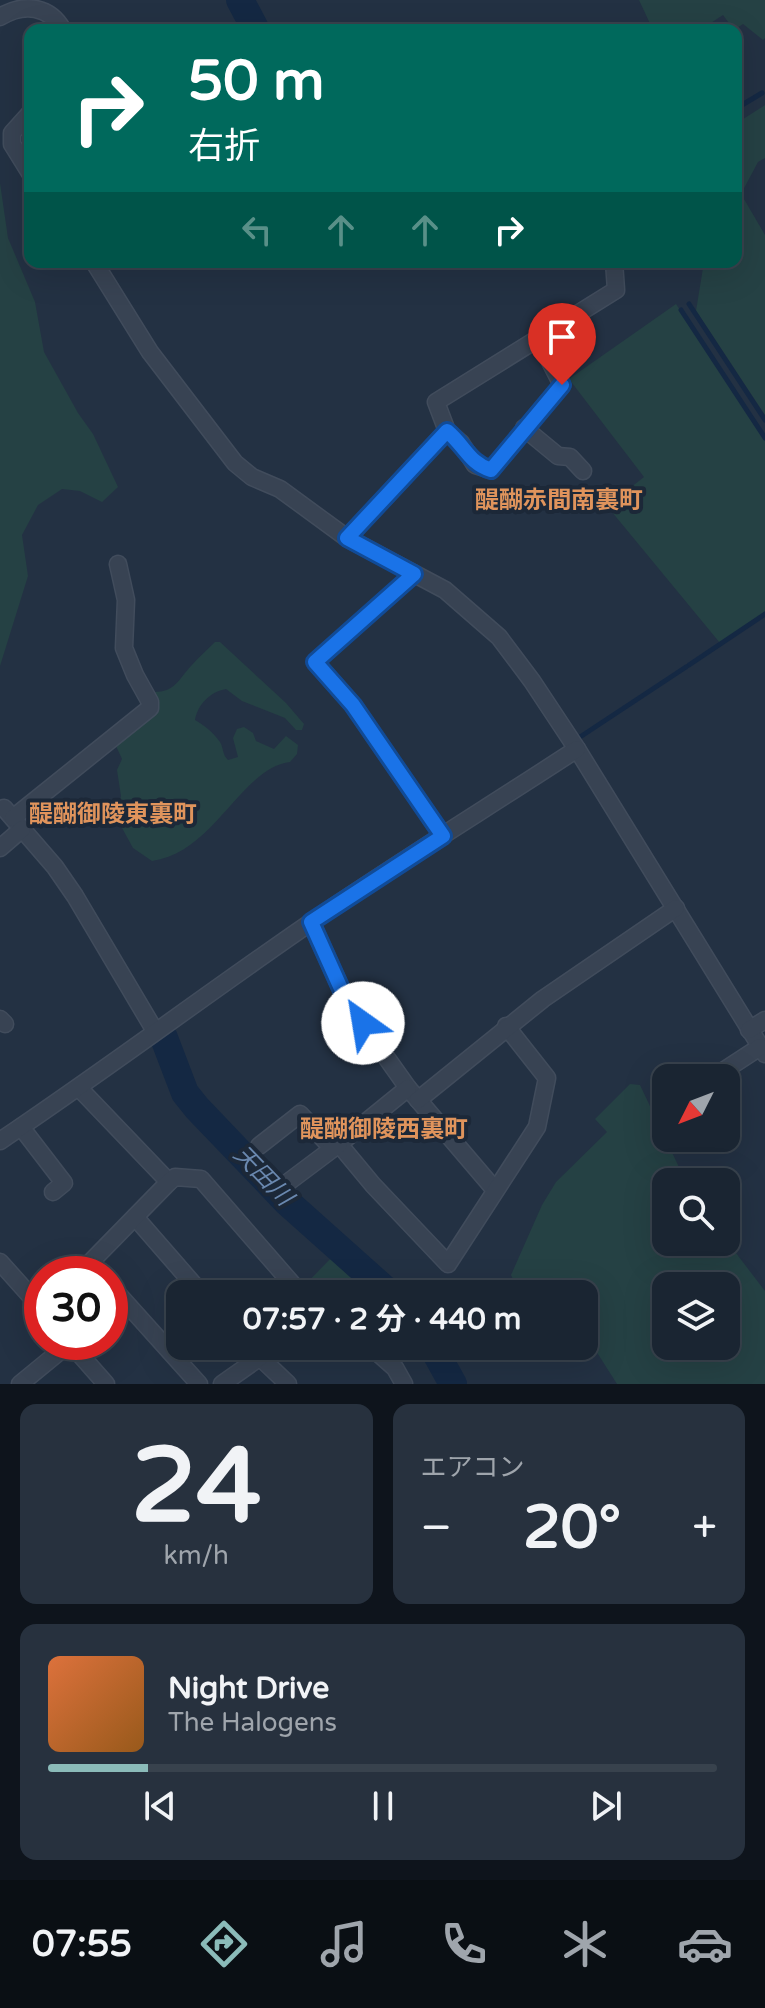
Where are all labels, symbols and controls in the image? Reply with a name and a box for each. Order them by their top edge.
text: 50 m [188,48,324,115]
icon: right [56,56,160,160]
text: 右折 [188,125,260,168]
icon: left [235,208,279,252]
icon: ahead [319,208,363,252]
icon: ahead [403,208,447,252]
icon: right [487,208,531,252]
pin [528,303,596,385]
icon: arrive [540,315,584,359]
district label: 醍醐赤間南裏町 [475,486,643,515]
district label: 醍醐御陵東裏町 [29,800,197,829]
position arrow [321,981,405,1065]
north arrow [652,1064,740,1152]
map controls [652,1064,740,1360]
district label: 醍醐御陵西裏町 [300,1115,468,1144]
water label: 天田川 [228,1140,301,1214]
button: search [652,1168,740,1256]
speed limit sign: 30 [24,1256,128,1360]
button: layers [652,1272,740,1360]
text: 07:57 · 2 分 · 440 m [243,1301,521,1338]
text: 24 [131,1425,262,1550]
text: エアコン [421,1452,525,1483]
text: 20° [523,1492,621,1564]
text: − [421,1502,452,1555]
text: + [692,1502,717,1555]
text: km/h [164,1540,229,1571]
text: Night Drive [168,1670,329,1707]
text: The Halogens [168,1707,337,1738]
icon: previous [138,1784,182,1828]
icon: pause [361,1784,405,1828]
icon: next [584,1784,628,1828]
icon: directions [196,1916,252,1972]
icon: music [316,1916,372,1972]
icon: phone [436,1916,492,1972]
icon: climate [557,1916,613,1972]
icon: car [677,1916,733,1972]
text: 07:55 [32,1923,132,1966]

